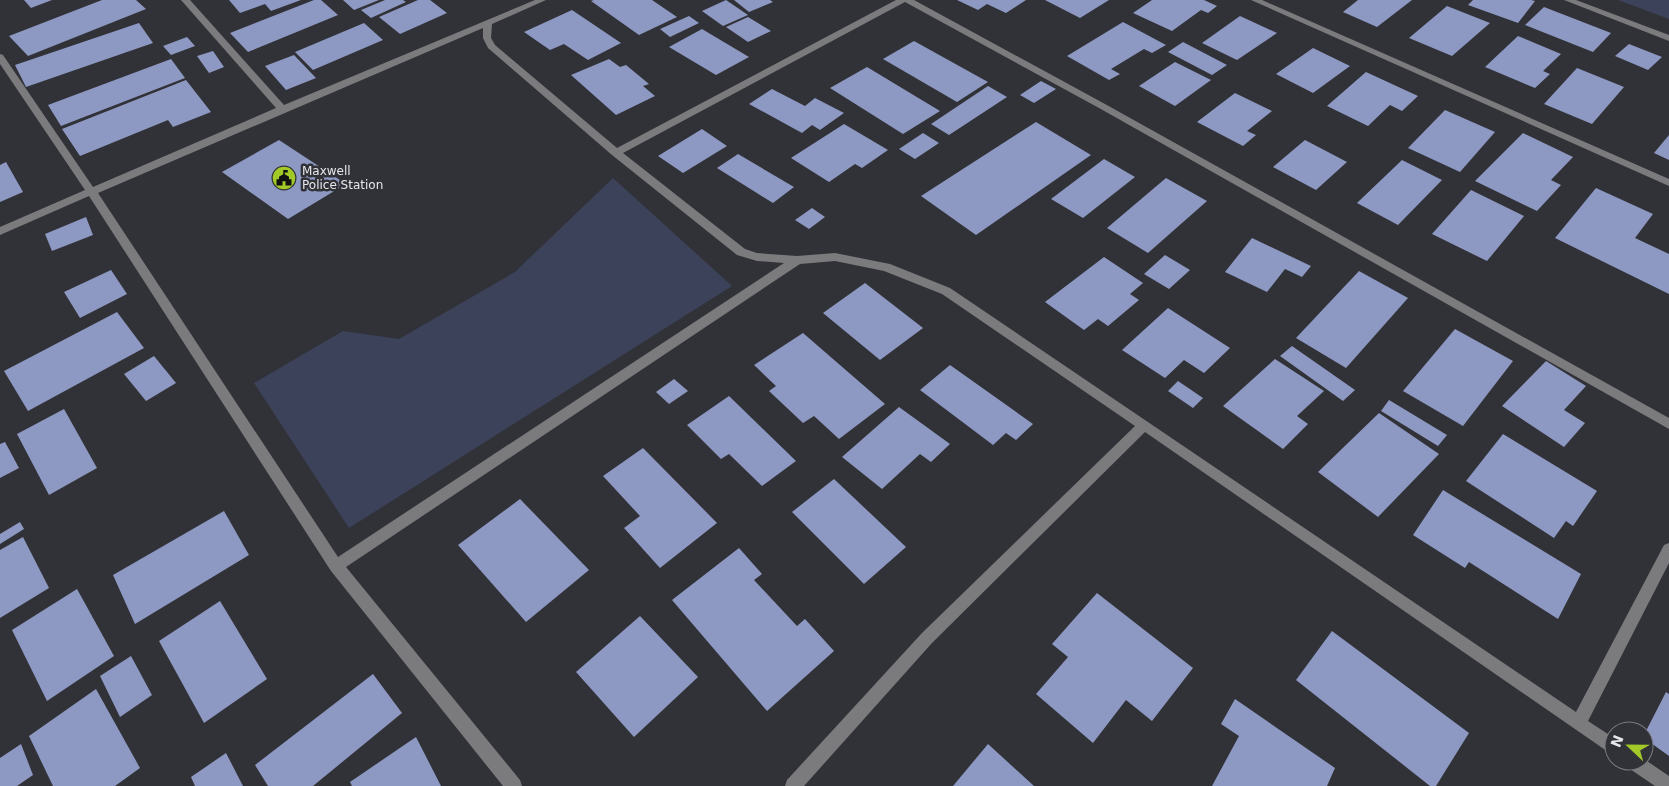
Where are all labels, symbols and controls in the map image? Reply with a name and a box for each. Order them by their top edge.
place label: Maxwell Police Station [302,164,383,192]
public building icon: Maxwell Police Station [271,165,297,191]
north arrow [1604,721,1654,771]
text: N [1607,733,1627,750]

